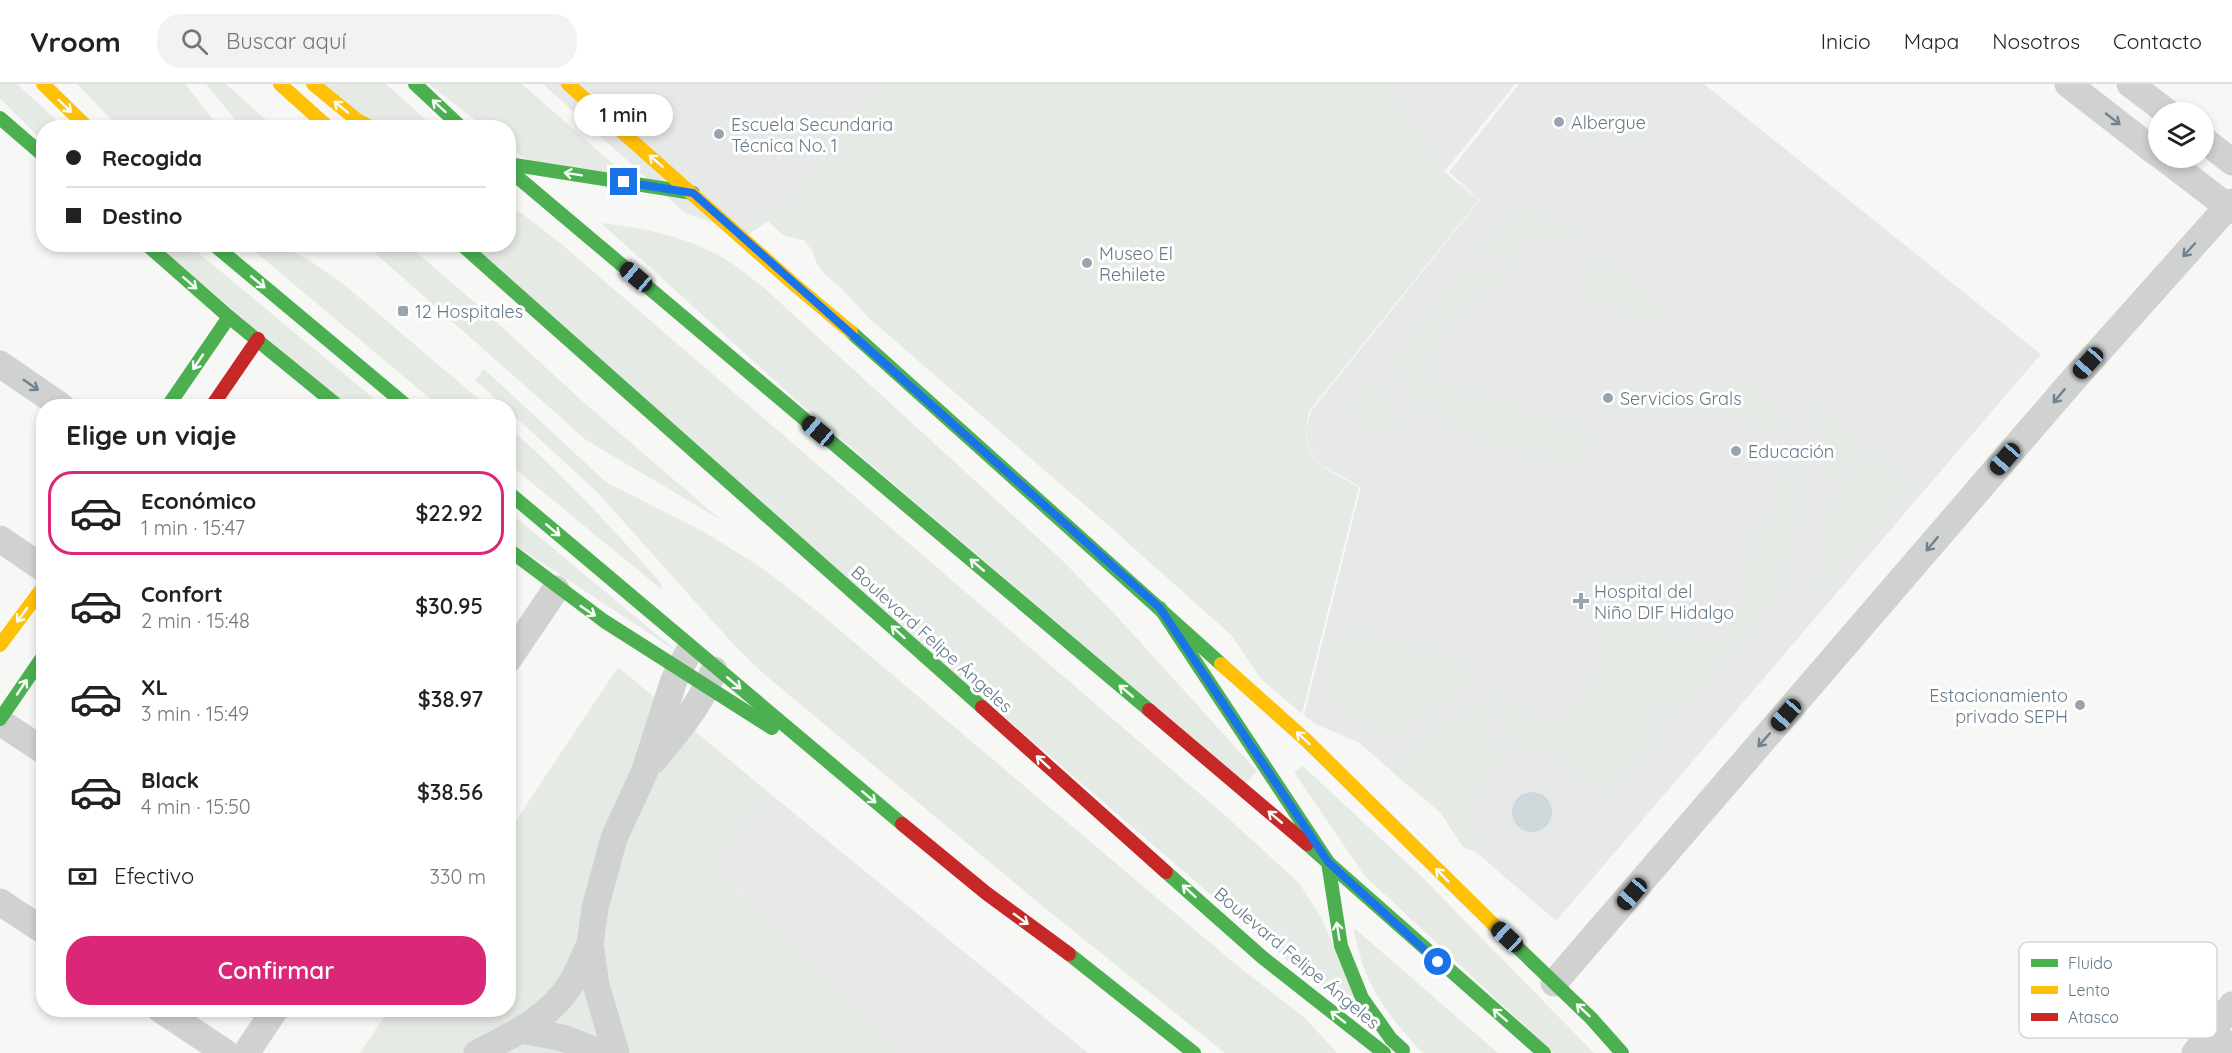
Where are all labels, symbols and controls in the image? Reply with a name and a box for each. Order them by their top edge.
search box [157,14,577,68]
text: Vroom [30,24,121,59]
icon: search [178,25,211,58]
text: Buscar aquí [226,27,346,55]
text: Inicio [1821,28,1871,54]
text: Mapa [1904,28,1959,54]
text: Nosotros [1992,28,2080,54]
text: Contacto [2113,28,2202,54]
callout: 1 min [574,95,674,137]
one-way arrow [58,99,73,113]
one-way arrow [431,99,446,113]
one-way arrow [333,101,349,114]
text: 1 min [600,102,647,127]
map controls [2148,102,2214,168]
button: layers [2148,102,2214,168]
place label: Albergue [1571,111,1646,134]
one-way arrow [2105,112,2121,125]
place label: Escuela Secundaria Técnica No. 1 [731,113,893,157]
marker: Albergue [1552,115,1566,129]
marker: Escuela Secundaria Técnica No. 1 [712,127,726,141]
text: Recogida [102,144,202,172]
one-way arrow [649,154,664,168]
route end [610,168,637,195]
one-way arrow [564,169,584,180]
text: Destino [102,202,183,230]
place label: Museo El Rehilete [1099,242,1173,286]
one-way arrow [2182,243,2196,258]
marker: Museo El Rehilete [1080,256,1094,270]
car [616,259,656,295]
one-way arrow [249,275,265,288]
one-way arrow [182,276,197,290]
place label: 12 Hospitales [415,300,523,323]
marker: 12 Hospitales [396,304,410,318]
car [2069,344,2107,382]
one-way arrow [192,353,204,369]
one-way arrow [22,379,38,391]
place label: Servicios Grals [1620,387,1742,410]
one-way arrow [2052,388,2066,403]
marker: Servicios Grals [1601,391,1615,405]
car [798,413,838,449]
text: Elige un viaje [66,418,237,452]
place label: Educación [1748,440,1834,463]
car [1986,440,2024,478]
marker: Educación [1729,444,1743,458]
icon: car [69,486,123,540]
text: Económico [141,487,256,515]
text: $22.92 [416,499,483,527]
text: 1 min · 15:47 [141,515,245,540]
one-way arrow [545,523,561,536]
one-way arrow [1925,536,1939,551]
one-way arrow [970,558,985,572]
street label: Boulevard Felipe Ángeles [847,560,1017,718]
icon: car [69,579,123,633]
text: Confort [141,580,223,608]
place label: Hospital del Niño DIF Hidalgo [1594,580,1734,624]
text: $30.95 [415,592,483,620]
marker: Hospital del Niño DIF Hidalgo [1572,592,1590,610]
one-way arrow [579,605,596,617]
one-way arrow [16,607,28,623]
text: 2 min · 15:48 [141,608,250,633]
one-way arrow [890,625,905,639]
icon: car [69,672,123,726]
text: XL [141,673,168,701]
one-way arrow [726,676,741,690]
one-way arrow [16,679,28,696]
one-way arrow [1119,684,1134,698]
place label: Estacionamiento privado SEPH [1929,684,2068,728]
text: $38.97 [418,685,483,713]
car [1767,696,1805,734]
marker: Estacionamiento privado SEPH [2073,698,2087,712]
text: 3 min · 15:49 [141,701,249,726]
one-way arrow [1296,731,1311,745]
one-way arrow [1757,732,1771,747]
one-way arrow [1036,755,1051,769]
icon: car [69,765,123,819]
text: Black [141,766,199,794]
text: $38.56 [417,778,483,806]
one-way arrow [861,790,876,804]
text: 4 min · 15:50 [141,794,251,819]
one-way arrow [1268,810,1283,824]
icon: cash [66,860,99,893]
text: Efectivo [114,862,194,890]
text: 330 m [429,864,486,889]
one-way arrow [1435,867,1450,882]
car [1613,875,1651,913]
street label: Boulevard Felipe Ángeles [1209,882,1385,1034]
one-way arrow [1182,884,1197,898]
one-way arrow [1013,912,1029,925]
car [1488,918,1526,956]
one-way arrow [1333,922,1344,942]
button: Confirmar [66,936,486,1005]
legend [2019,942,2217,1038]
route start [1424,948,1451,975]
text: Fluido [2068,953,2113,973]
text: Lento [2068,980,2110,1000]
one-way arrow [1575,1003,1590,1017]
text: Atasco [2068,1007,2119,1027]
one-way arrow [1493,1008,1508,1022]
one-way arrow [1330,1010,1346,1023]

